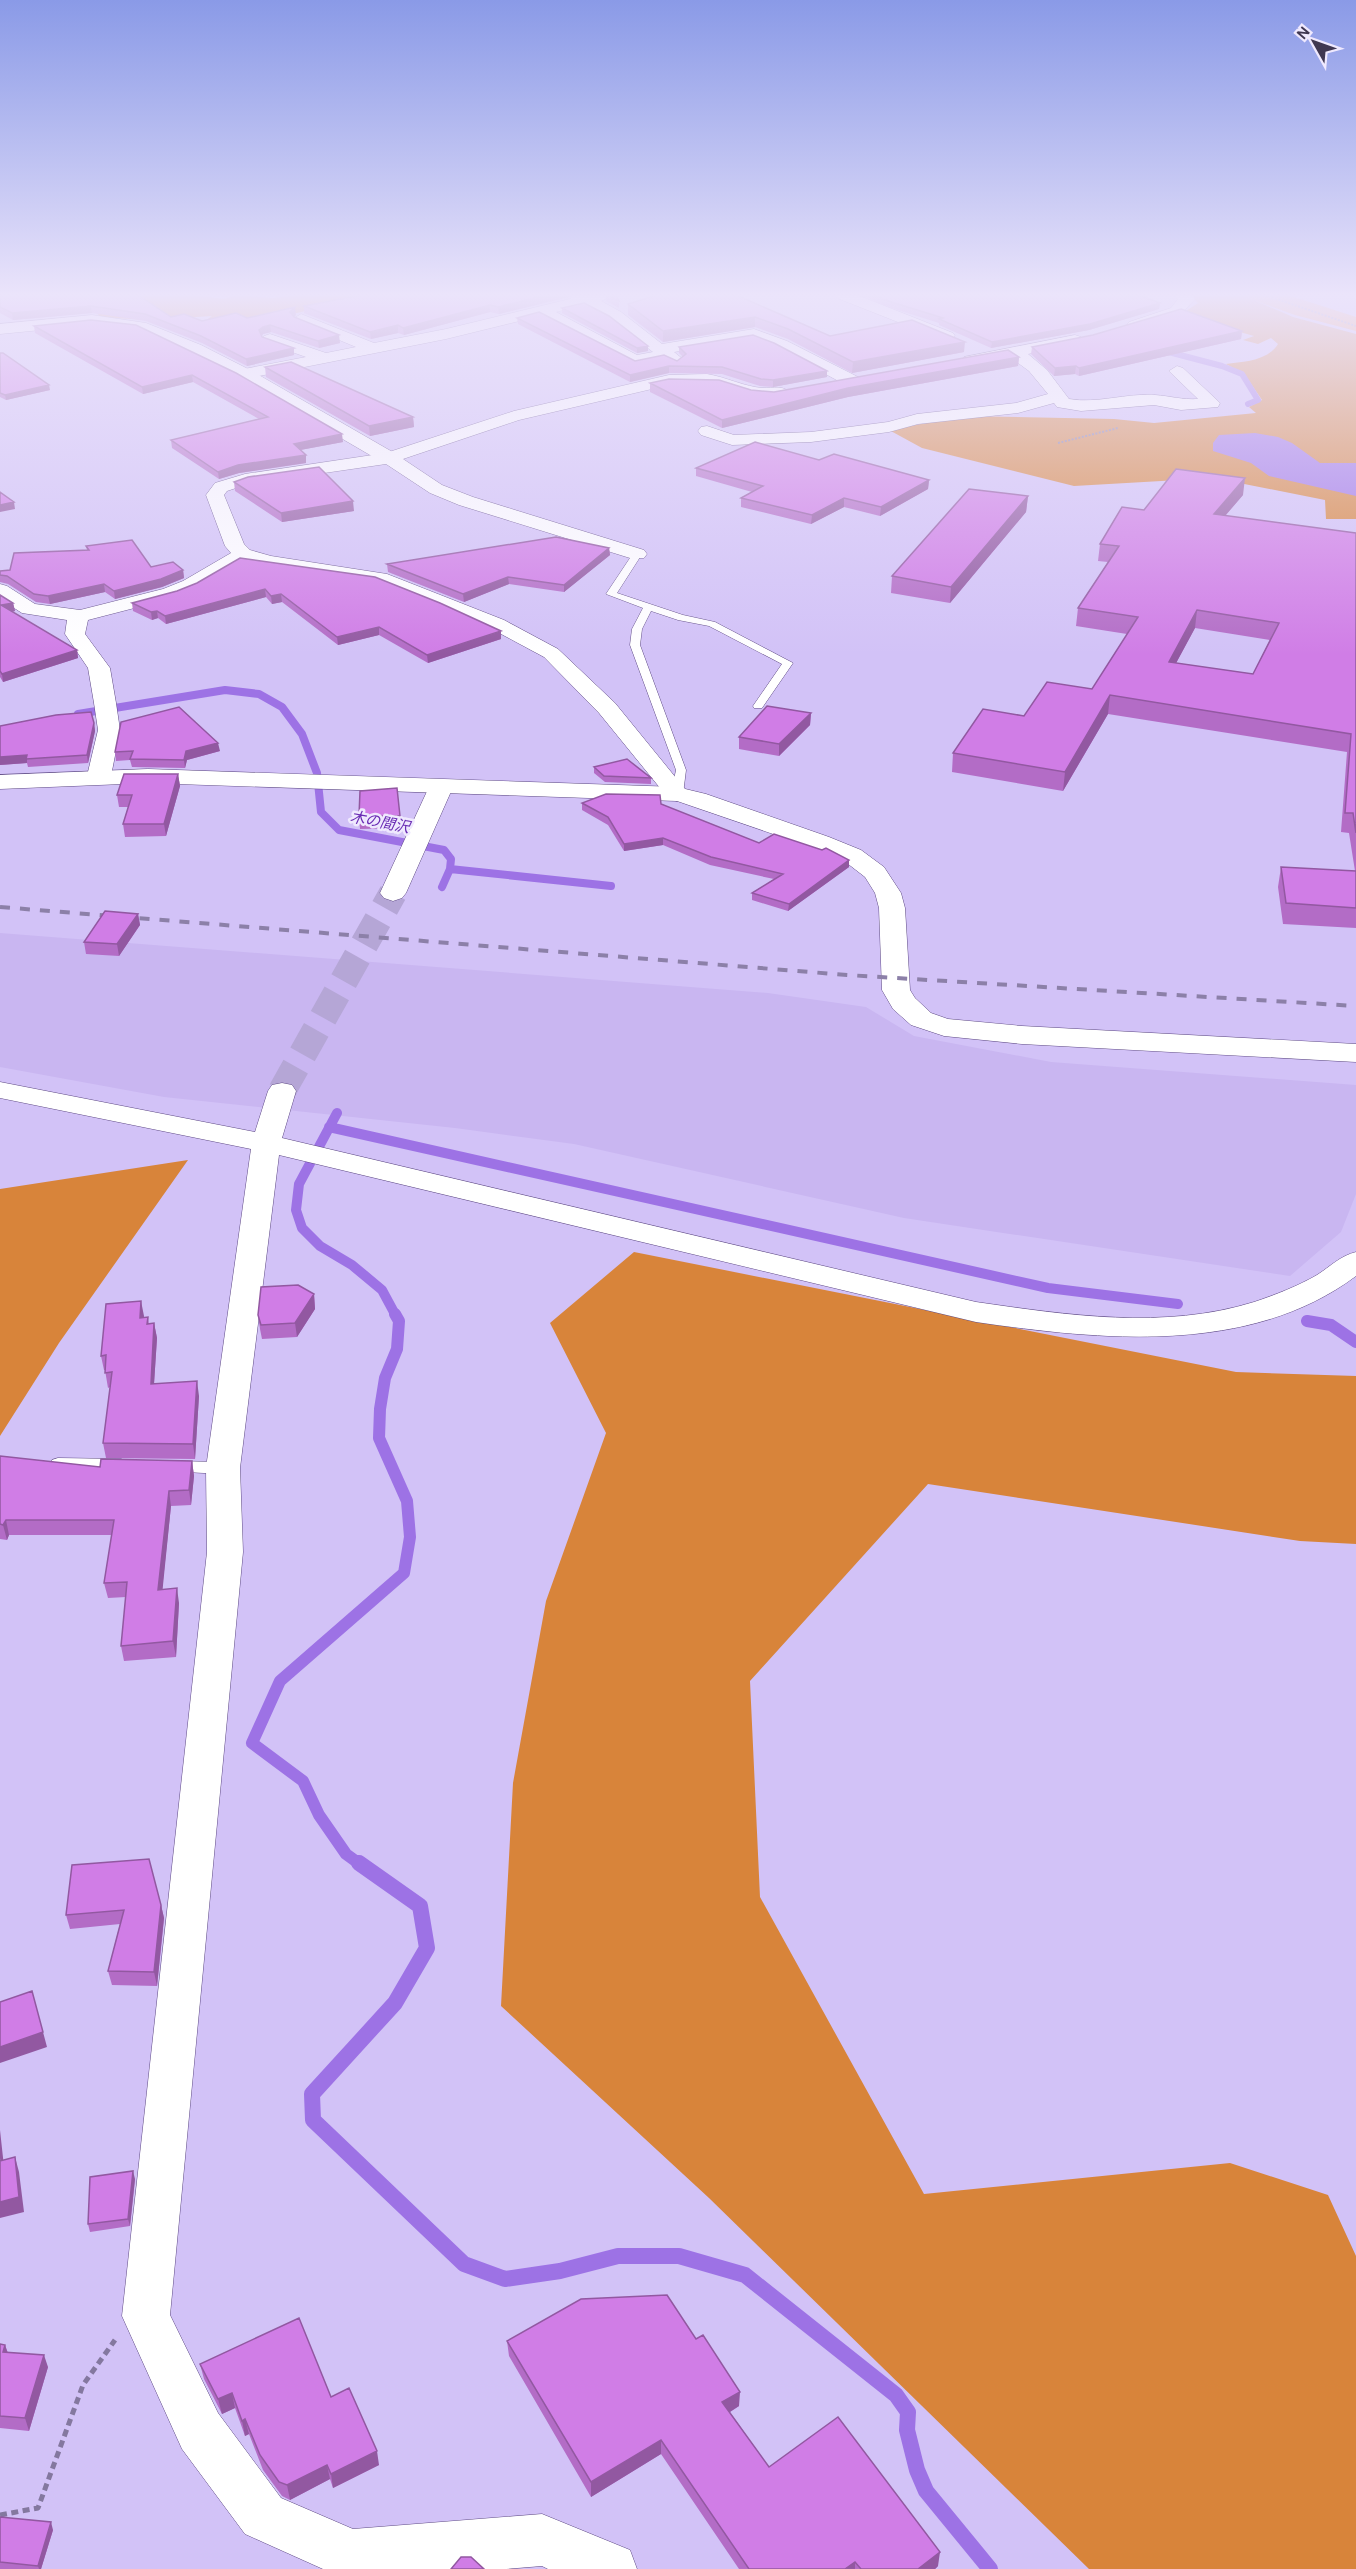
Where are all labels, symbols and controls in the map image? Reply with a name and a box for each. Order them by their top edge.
north arrow [1284,12,1344,72]
text: N [1292,22,1314,43]
water label: 木の間沢 [349,807,413,837]

